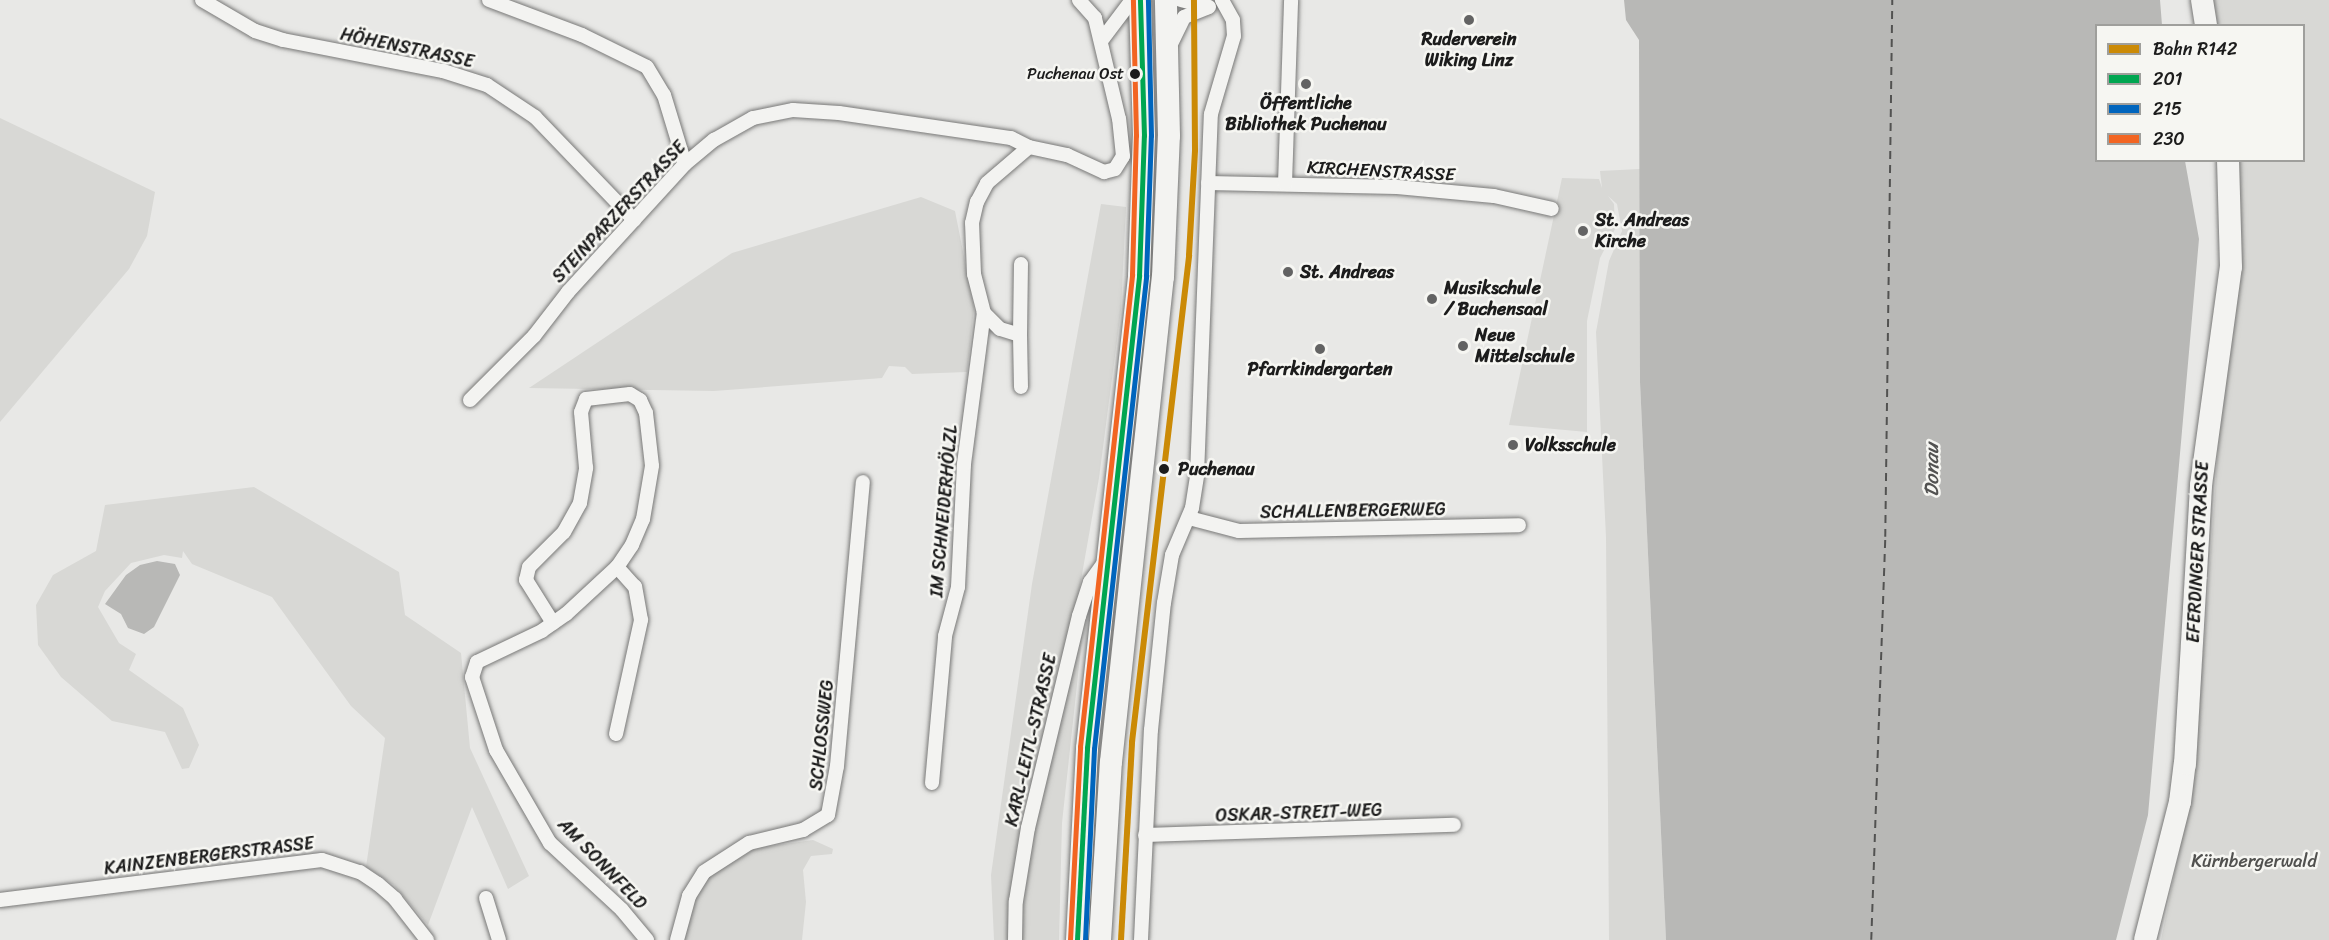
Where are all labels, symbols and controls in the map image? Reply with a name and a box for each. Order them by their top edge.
marker: Ruderverein Wiking Linz [1462,13,1476,27]
street label: HÖHENSTRASSE [338,23,476,73]
legend [2095,24,2305,162]
place label: Ruderverein Wiking Linz [1421,29,1517,72]
text: Bahn R142 [2153,33,2238,65]
text: 201 [2153,63,2182,95]
place label: Puchenau Ost [1027,64,1124,84]
marker: Puchenau Ost [1129,68,1141,80]
marker: Öffentliche Bibliothek Puchenau [1299,77,1313,91]
place label: Öffentliche Bibliothek Puchenau [1225,93,1387,136]
text: 215 [2153,93,2182,125]
text: 230 [2153,123,2185,155]
street label: STEINPARZERSTRASSE [548,137,690,287]
street label: KIRCHENSTRASSE [1306,156,1456,186]
place label: St. Andreas Kirche [1595,210,1689,252]
marker: St. Andreas Kirche [1576,224,1590,238]
place label: St. Andreas [1300,261,1394,283]
marker: St. Andreas [1281,265,1295,279]
place label: Musikschule / Buchensaal [1444,278,1548,320]
marker: Musikschule / Buchensaal [1425,292,1439,306]
place label: Neue Mittelschule [1475,325,1575,368]
marker: Neue Mittelschule [1456,339,1470,353]
marker: Pfarrkindergarten [1313,342,1327,356]
place label: Pfarrkindergarten [1248,358,1392,380]
street label: IM SCHNEIDERHÖLZL [926,424,962,598]
place label: Volksschule [1525,434,1616,456]
marker: Volksschule [1506,438,1520,452]
water label: Donau [1919,443,1943,497]
place label: Puchenau [1178,458,1255,480]
marker: Puchenau [1155,460,1173,478]
street label: EFERDINGER STRASSE [2182,461,2214,643]
street label: SCHALLENBERGERWEG [1260,499,1446,523]
street label: KARL-LEITL-STRASSE [1001,652,1061,828]
street label: SCHLOSSWEG [805,679,839,791]
street label: OSKAR-STREIT-WEG [1215,799,1383,827]
street label: AM SONNFELD [553,814,651,914]
street label: KAINZENBERGERSTRASSE [103,832,315,880]
park label: Kürnbergerwald [2191,850,2317,872]

